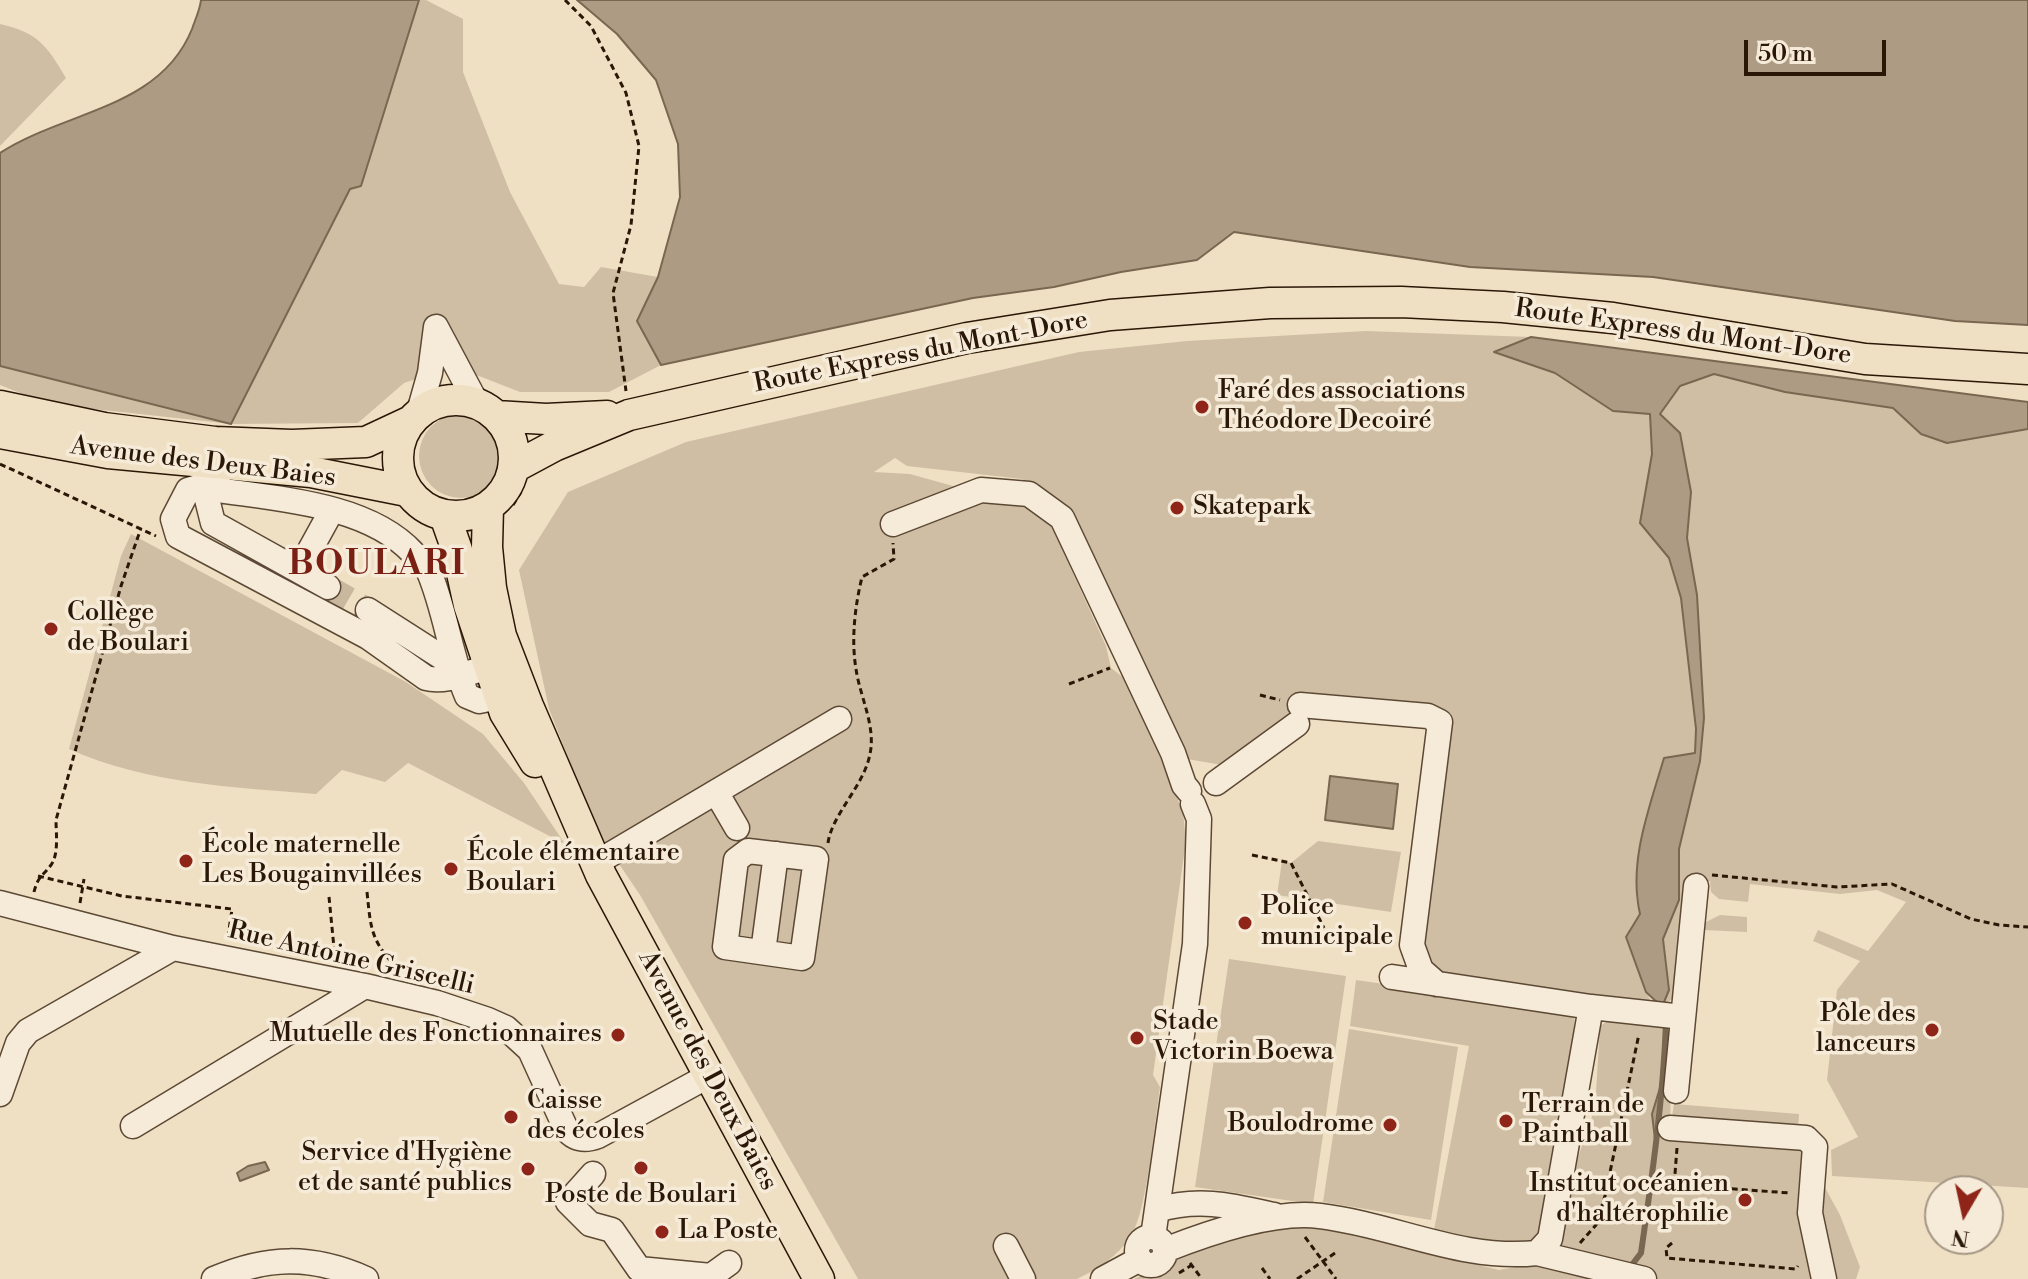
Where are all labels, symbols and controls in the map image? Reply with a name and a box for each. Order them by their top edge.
scale bar [1748,24,1890,74]
text: 50 m [1758,39,1813,69]
street label: Route Express du Mont-Dore [1513,294,1853,372]
street label: Route Express du Mont-Dore [751,305,1091,401]
place label: Faré des associations Théodore Decoiré [1218,376,1465,438]
marker: Faré des associations Théodore Decoiré [1193,398,1211,416]
street label: Avenue des Deux Baies [69,431,337,495]
place label: Skatepark [1193,492,1310,524]
marker: Skatepark [1168,499,1186,517]
district label: BOULARI [288,546,466,586]
place label: Collège de Boulari [67,598,189,660]
marker: Collège de Boulari [42,620,60,638]
place label: École maternelle Les Bougainvillées [202,830,422,892]
place label: École élémentaire Boulari [467,838,680,900]
marker: École maternelle Les Bougainvillées [177,852,195,870]
marker: École élémentaire Boulari [442,860,460,878]
place label: Police municipale [1261,892,1393,954]
marker: Police municipale [1236,914,1254,932]
street label: Rue Antoine Griscelli [225,915,477,1003]
street label: Avenue des Deux Baies [631,946,783,1196]
place label: Pôle des lanceurs [1816,999,1916,1060]
place label: Stade Victorin Boewa [1153,1007,1334,1068]
place label: Mutuelle des Fonctionnaires [269,1019,602,1051]
marker: Pôle des lanceurs [1923,1021,1941,1039]
marker: Mutuelle des Fonctionnaires [609,1026,627,1044]
marker: Stade Victorin Boewa [1128,1029,1146,1047]
place label: Caisse des écoles [527,1086,645,1148]
place label: Terrain de Paintball [1522,1090,1644,1152]
marker: Caisse des écoles [502,1108,520,1126]
place label: Boulodrome [1228,1109,1374,1141]
marker: Terrain de Paintball [1497,1112,1515,1130]
marker: Boulodrome [1381,1116,1399,1134]
place label: Service d'Hygiène et de santé publics [298,1138,512,1200]
marker: Poste de Boulari [632,1159,650,1177]
marker: Service d'Hygiène et de santé publics [519,1160,537,1178]
place label: Institut océanien d'haltérophilie [1529,1169,1729,1230]
north arrow [1924,1175,2004,1255]
place label: Poste de Boulari [545,1180,737,1212]
marker: Institut océanien d'haltérophilie [1736,1191,1754,1209]
place label: La Poste [678,1216,778,1248]
marker: La Poste [653,1223,671,1241]
text: N [1950,1223,1971,1252]

